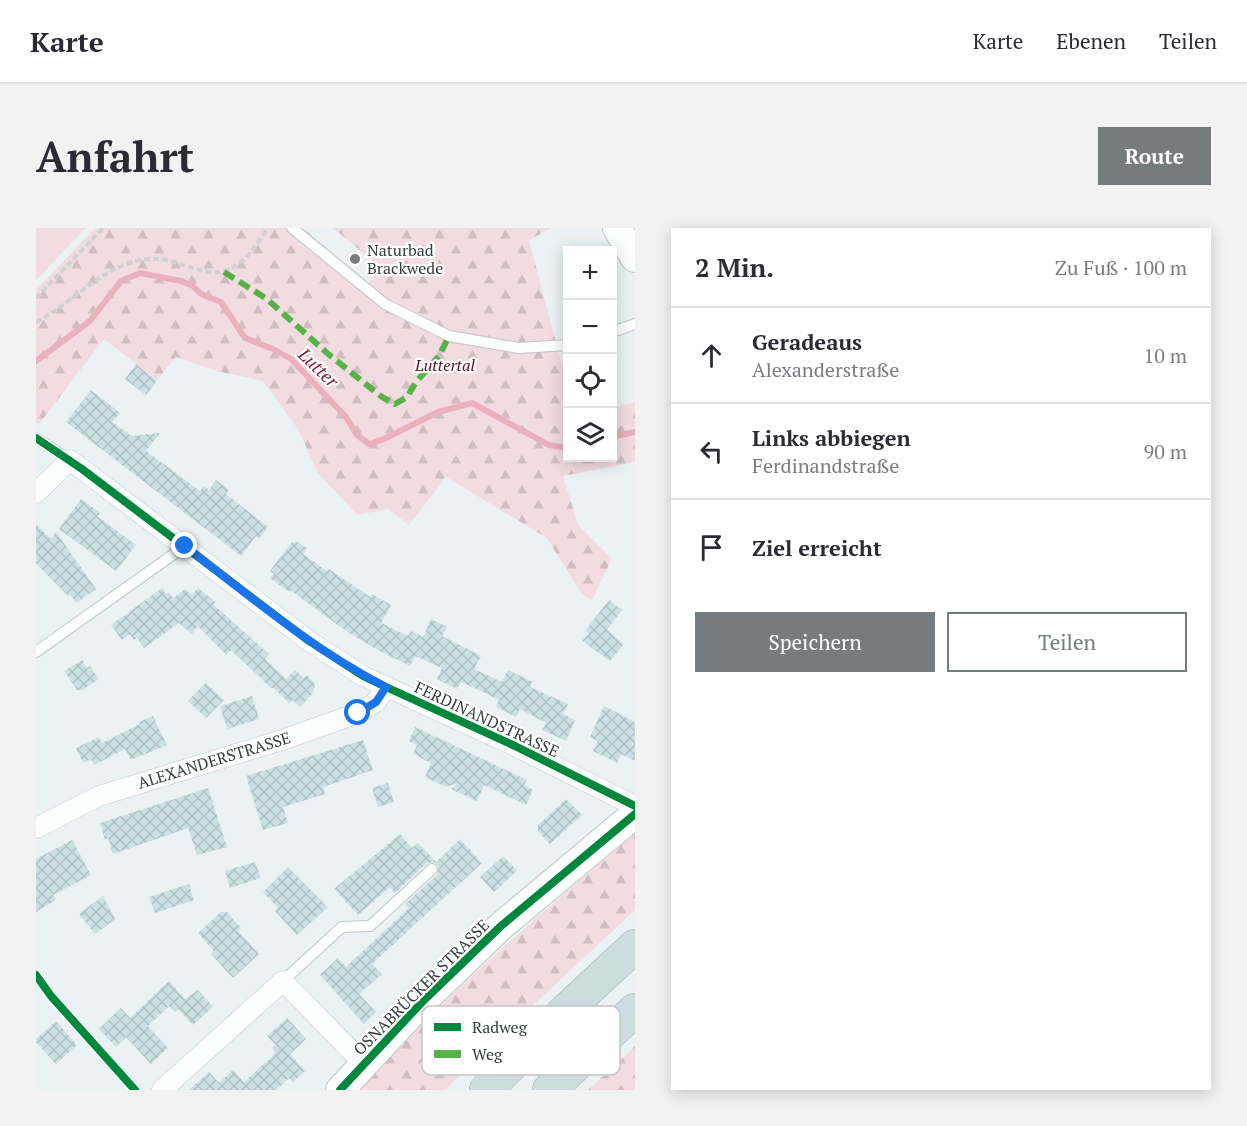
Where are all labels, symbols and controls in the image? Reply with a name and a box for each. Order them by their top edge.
text: Karte [30,23,104,60]
text: Karte [973,27,1023,55]
text: Ebenen [1056,27,1126,55]
text: Teilen [1159,27,1217,55]
button: Route [1098,127,1211,185]
text: Anfahrt [36,128,194,184]
place label: Naturbad Brackwede [367,239,443,279]
map controls [563,246,617,462]
button: + [563,246,617,300]
text: 2 Min. [695,250,774,284]
marker: Naturbad Brackwede [348,252,362,266]
text: Zu Fuß · 100 m [1055,254,1187,281]
button: − [563,300,617,354]
text: Geradeaus [752,327,862,356]
icon: ahead [695,339,728,372]
water label: Lutter [293,342,345,393]
text: 10 m [1144,342,1187,369]
park label: Luttertal [414,354,476,376]
button: locate [563,354,617,408]
text: Alexanderstraße [752,356,899,383]
button: layers [563,408,617,462]
text: Links abbiegen [752,423,911,452]
icon: left [695,435,728,468]
text: 90 m [1144,438,1187,465]
text: Ferdinandstraße [752,452,899,479]
icon: arrive [695,531,728,564]
route end [171,532,197,558]
text: Ziel erreicht [752,533,882,562]
button: Speichern [695,612,935,672]
button: Teilen [947,612,1187,672]
street label: FERDINANDSTRASSE [411,676,563,762]
route start [344,699,370,725]
street label: ALEXANDERSTRASSE [135,726,293,794]
street label: OSNABRÜCKER STRASSE [348,914,494,1060]
legend [422,1006,620,1075]
text: Radweg [472,1016,528,1038]
text: Weg [472,1043,503,1065]

